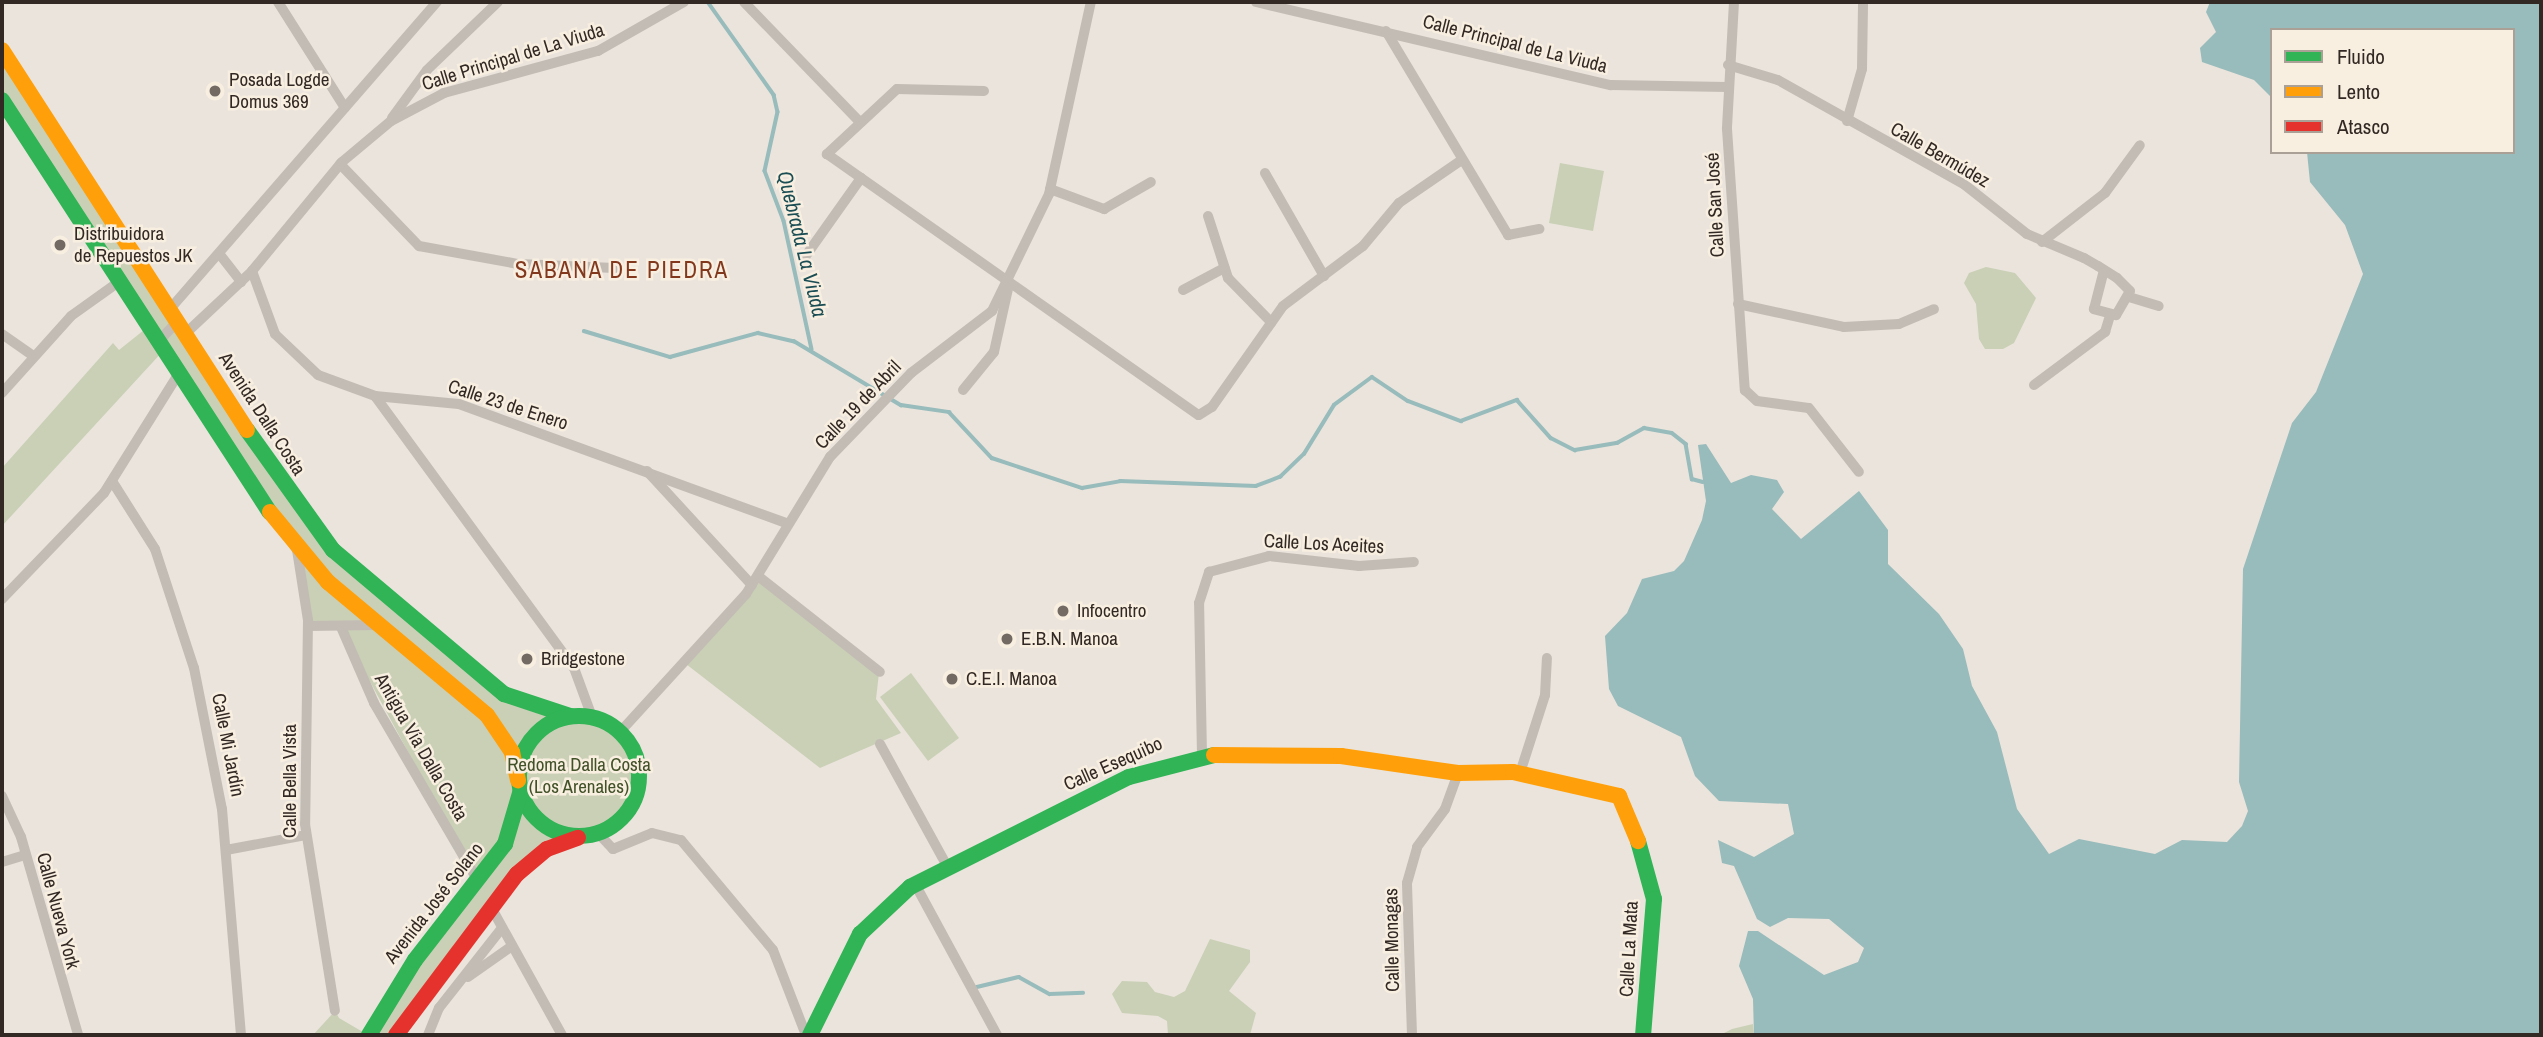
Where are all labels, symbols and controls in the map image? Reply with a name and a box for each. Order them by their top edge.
street label: Calle Principal de La Viuda [1420,10,1610,78]
street label: Calle Principal de La Viuda [419,18,607,96]
legend [2270,28,2515,154]
text: Fluido [2337,42,2385,71]
place label: Posada Logde Domus 369 [229,69,329,113]
text: Lento [2337,77,2380,106]
marker: Posada Logde Domus 369 [207,83,223,99]
text: Atasco [2337,112,2390,141]
street label: Calle Bermúdez [1886,117,1994,193]
street label: Calle San José [1701,152,1729,258]
water label: Quebrada La Viuda [772,168,832,320]
place label: Distribuidora de Repuestos JK [74,223,193,267]
marker: Distribuidora de Repuestos JK [52,237,68,253]
district label: SABANA DE PIEDRA [516,256,728,284]
street label: Avenida Dalla Costa [214,348,310,480]
street label: Calle 19 de Abril [810,356,906,454]
street label: Calle 23 de Enero [445,375,571,435]
street label: Calle Los Aceites [1263,529,1385,559]
place label: Infocentro [1077,600,1146,622]
marker: Infocentro [1055,603,1071,619]
place label: E.B.N. Manoa [1021,628,1118,650]
marker: E.B.N. Manoa [999,631,1015,647]
place label: Bridgestone [541,648,625,670]
marker: Bridgestone [519,651,535,667]
place label: C.E.I. Manoa [966,668,1057,690]
street label: Antigua Vía Dalla Costa [370,669,472,825]
marker: C.E.I. Manoa [944,671,960,687]
street label: Calle Mi Jardín [207,691,249,799]
street label: Calle Bella Vista [279,724,301,838]
street label: Calle Esequibo [1060,732,1166,796]
park label: Redoma Dalla Costa (Los Arenales) [507,754,651,798]
street label: Avenida José Solano [380,838,488,968]
street label: Calle Nueva York [31,850,85,972]
street label: Calle Monagas [1380,888,1404,992]
street label: Calle La Mata [1615,900,1643,998]

